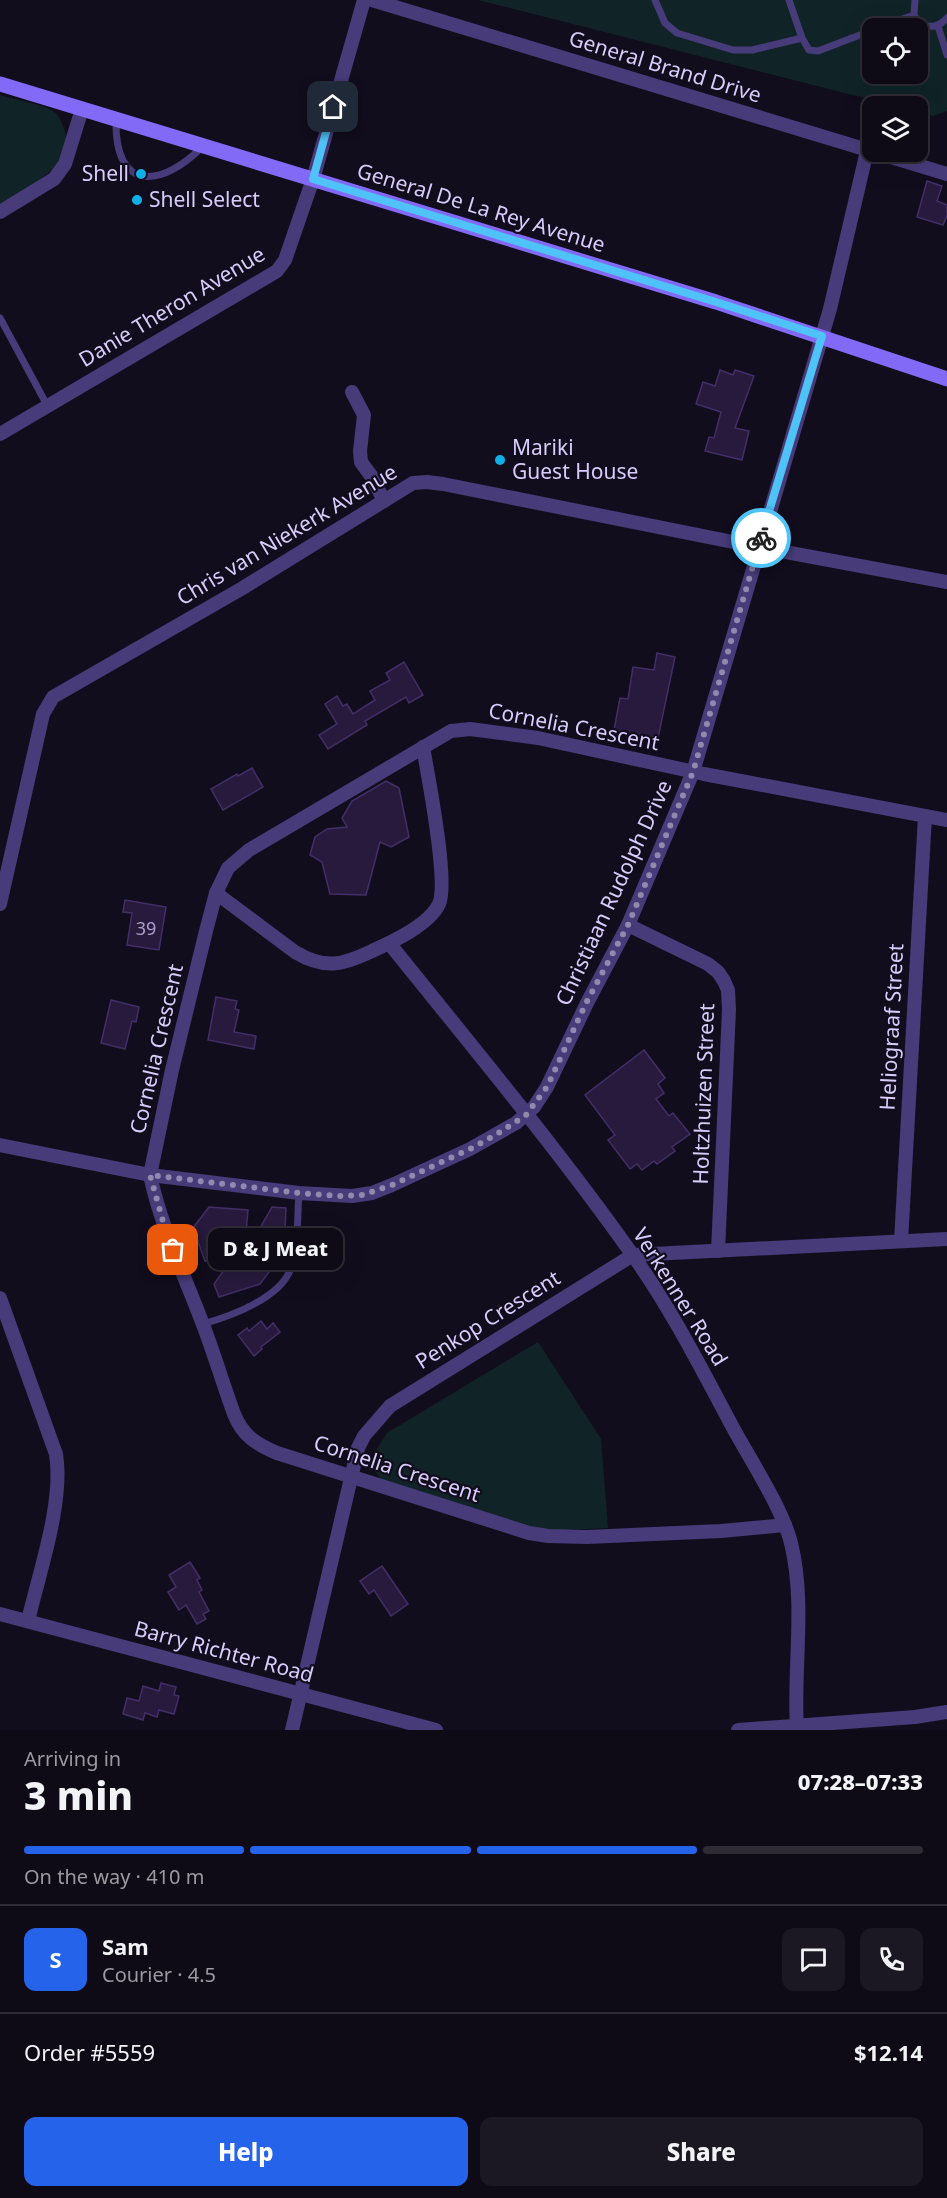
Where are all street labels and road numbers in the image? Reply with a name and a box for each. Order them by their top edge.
street label: General Brand Drive [566,23,765,109]
street label: General De La Rey Avenue [354,156,609,258]
street label: Danie Theron Avenue [73,239,270,373]
street label: Chris van Niekerk Avenue [171,457,402,611]
street label: Cornelia Crescent [486,696,662,756]
street label: Christiaan Rudolph Drive [548,775,678,1010]
street label: Heliograaf Street [873,942,909,1111]
street label: Cornelia Crescent [123,961,189,1136]
street label: Holtzhuizen Street [686,1002,720,1185]
street label: Verkenner Road [627,1222,735,1371]
street label: Penkop Crescent [410,1263,566,1375]
street label: Cornelia Crescent [310,1428,485,1508]
street label: Barry Richter Road [132,1614,317,1688]

